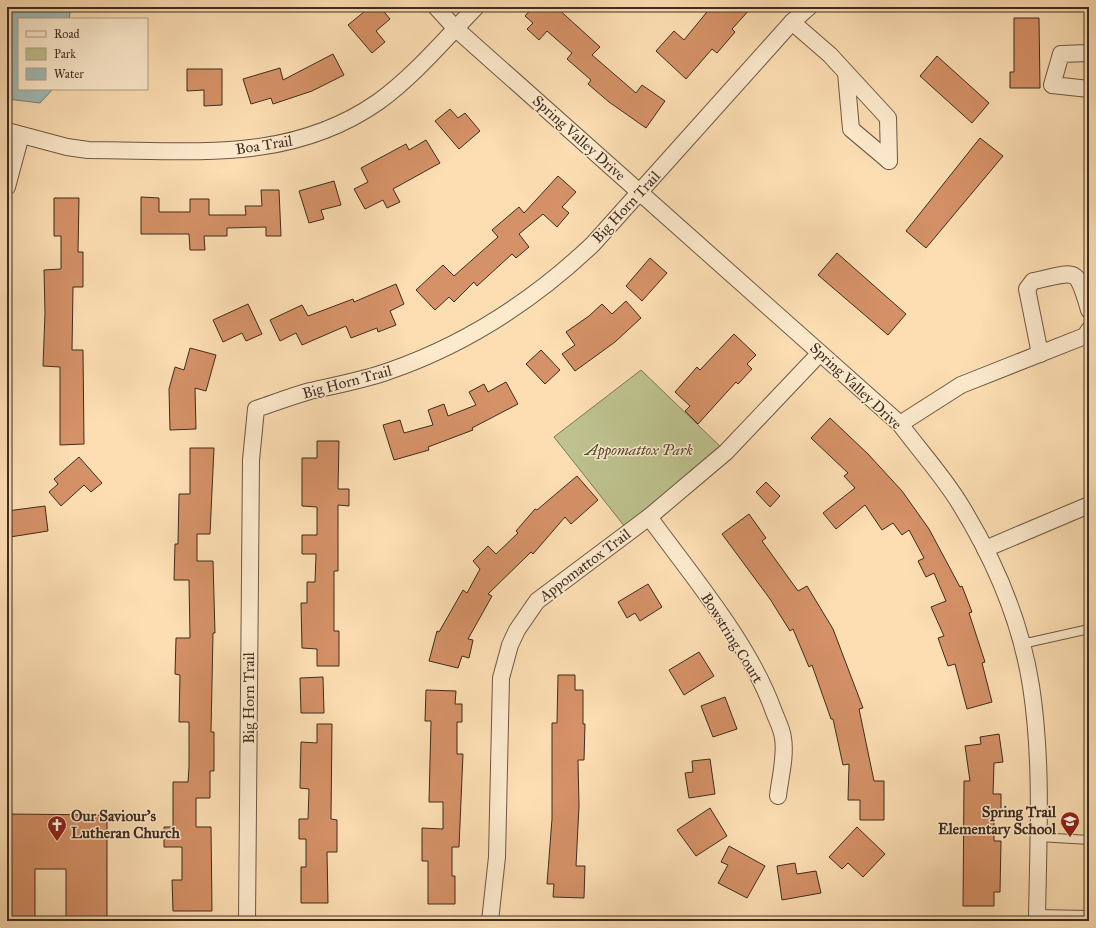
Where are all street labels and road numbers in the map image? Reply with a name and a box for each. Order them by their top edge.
street label: Spring Valley Drive [529,92,629,184]
street label: Boa Trail [234,131,295,158]
street label: Big Horn Trail [588,167,664,247]
street label: Spring Valley Drive [806,339,906,433]
street label: Big Horn Trail [300,361,394,403]
street label: Appomattox Trail [535,524,635,606]
street label: Bowstring Court [697,590,767,687]
street label: Big Horn Trail [240,651,258,744]

